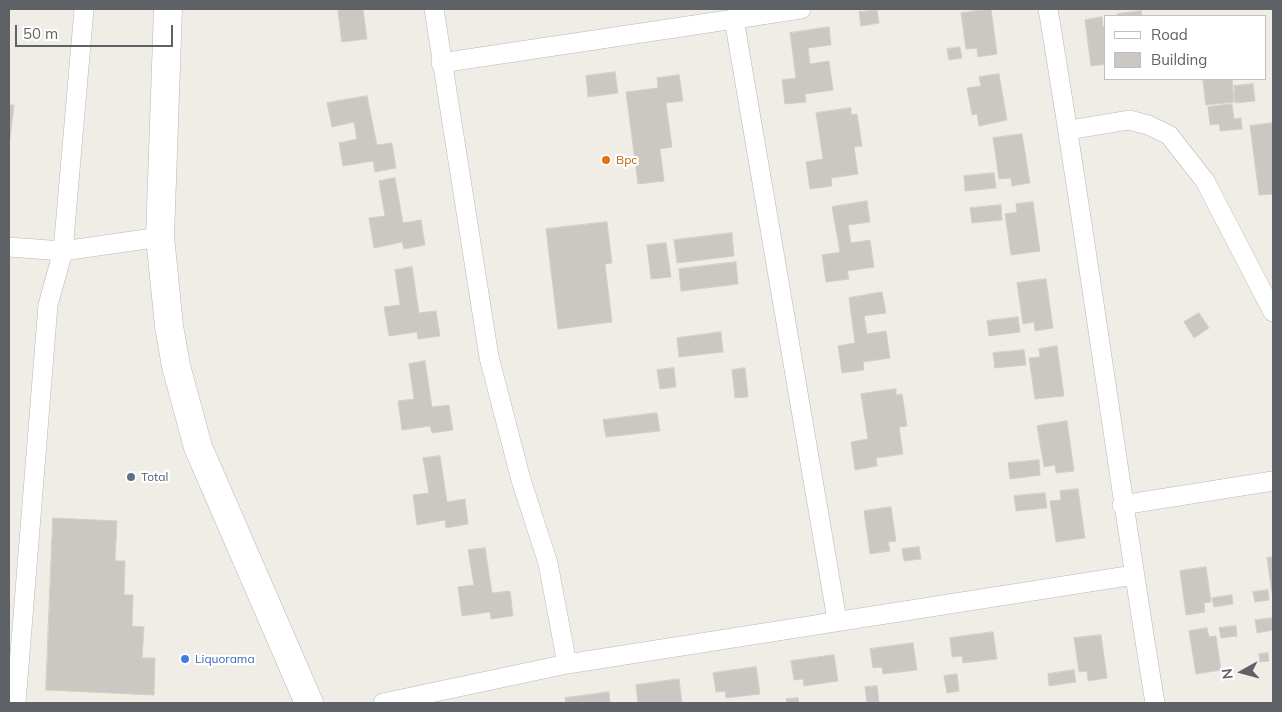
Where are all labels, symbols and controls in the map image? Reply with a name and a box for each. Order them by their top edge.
scale bar [18,15,175,47]
legend [1104,15,1267,80]
text: 50 m [23,24,58,43]
text: Road [1151,25,1188,44]
text: Building [1151,50,1207,69]
place label: Bpc [616,153,637,167]
marker: Bpc [600,154,612,166]
place label: Total [141,470,168,484]
marker: Total [125,471,137,483]
north arrow [1217,647,1267,697]
place label: Liquorama [195,652,255,666]
marker: Liquorama [179,653,191,665]
text: N [1218,667,1237,680]

